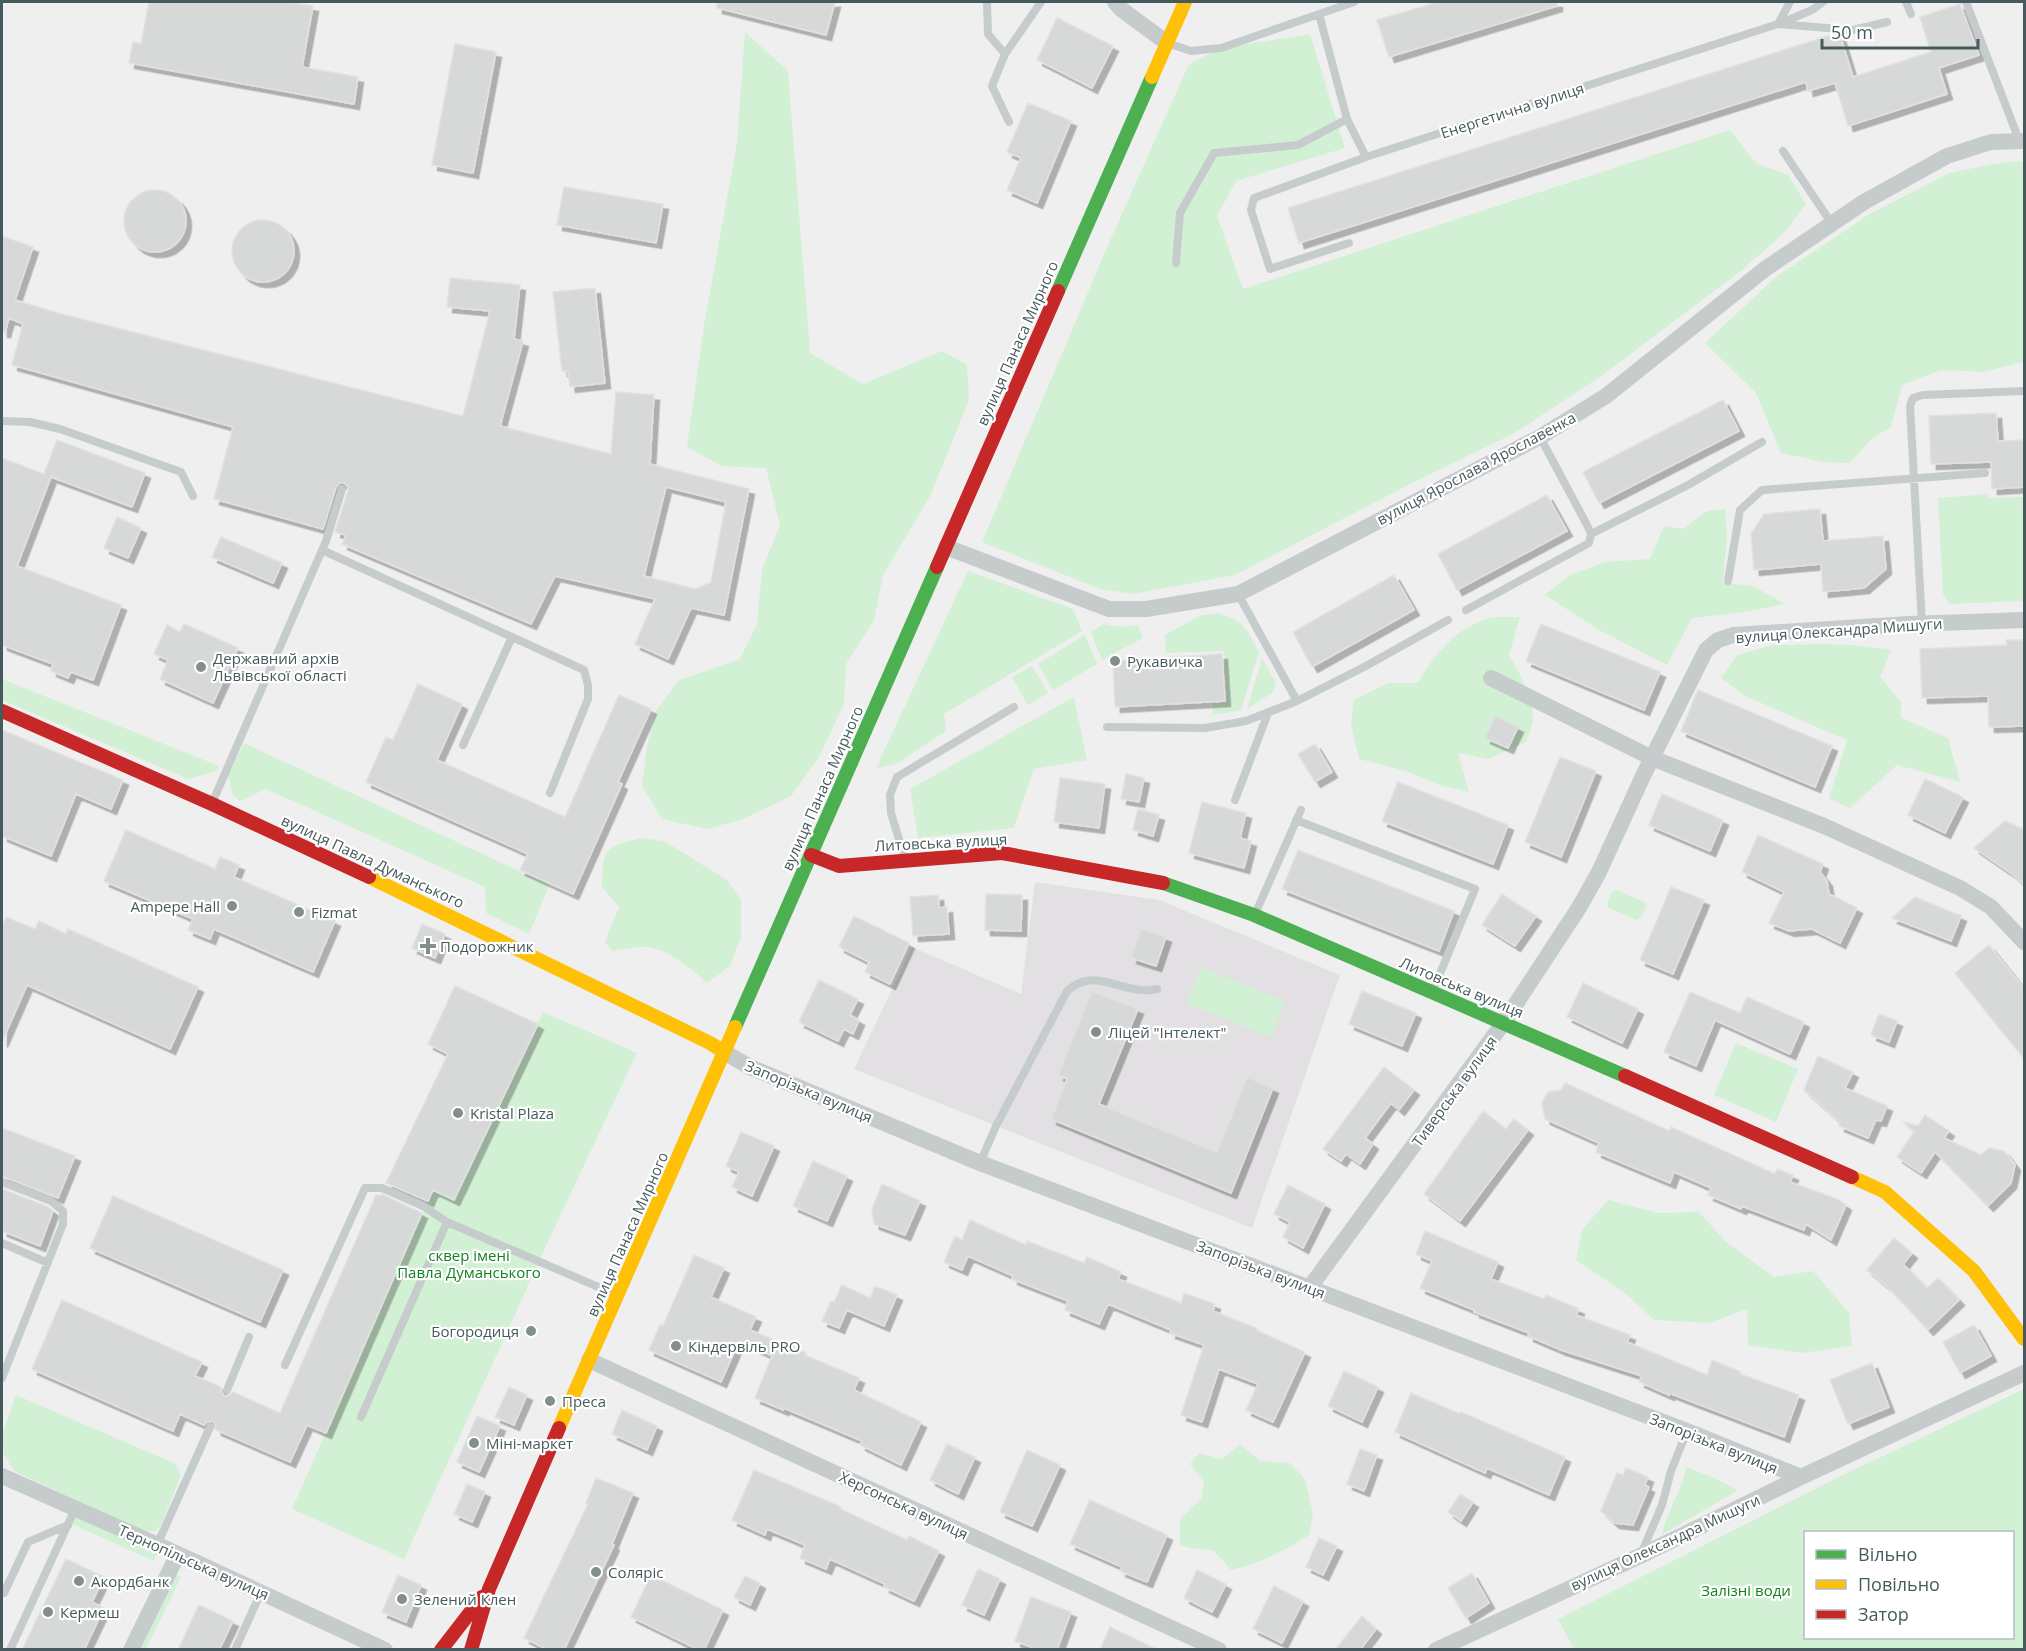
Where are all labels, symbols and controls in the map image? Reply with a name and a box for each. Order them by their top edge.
scale bar [1822,12,1978,50]
text: 50 m [1831,20,1873,44]
street label: Енергетична вулиця [1438,77,1586,143]
street label: вулиця Панаса Мирного [972,257,1062,429]
street label: вулиця Ярослава Ярославенка [1373,407,1579,529]
street label: вулиця Олександра Мишуги [1735,613,1943,647]
place label: Державний архів Львівської області [213,648,347,685]
place label: Рукавичка [1127,651,1203,671]
marker: Рукавичка [1108,654,1122,668]
marker: Державний архів Львівської області [194,660,208,674]
street label: вулиця Панаса Мирного [777,702,867,874]
street label: вулиця Павла Думанського [278,810,468,912]
street label: Литовська вулиця [874,829,1008,855]
place label: Ampepe Hall [131,896,220,916]
marker: Ampepe Hall [225,899,239,913]
place label: Fizmat [311,902,357,922]
marker: Fizmat [292,905,306,919]
place label: Подорожник [440,936,534,956]
marker: Подорожник [421,939,435,953]
street label: Литовська вулиця [1397,952,1527,1022]
place label: Ліцей "Інтелект" [1108,1022,1227,1042]
marker: Ліцей "Інтелект" [1089,1025,1103,1039]
street label: Тиверська вулиця [1407,1032,1501,1150]
street label: Запорізька вулиця [742,1055,876,1127]
place label: Kristal Plaza [470,1103,554,1123]
marker: Kristal Plaza [451,1106,465,1120]
street label: вулиця Панаса Мирного [582,1148,672,1320]
street label: Запорізька вулиця [1194,1235,1328,1303]
park label: сквер імені Павла Думанського [397,1245,541,1282]
place label: Богородиця [431,1321,519,1341]
marker: Богородиця [524,1324,538,1338]
place label: Кіндервіль PRO [688,1336,800,1356]
marker: Кіндервіль PRO [669,1339,683,1353]
place label: Преса [562,1391,606,1411]
marker: Преса [543,1394,557,1408]
street label: Запорізька вулиця [1647,1408,1781,1478]
place label: Міні-маркет [486,1433,573,1453]
marker: Міні-маркет [467,1436,481,1450]
street label: Херсонська вулиця [836,1466,972,1544]
street label: вулиця Олександра Мишуги [1567,1489,1763,1595]
street label: Тернопільська вулиця [116,1520,272,1604]
legend [1804,1531,2014,1639]
text: Вільно [1858,1542,1917,1566]
place label: Соляріс [608,1562,664,1582]
marker: Соляріс [589,1565,603,1579]
place label: Акордбанк [91,1571,170,1591]
text: Повільно [1858,1572,1940,1596]
marker: Акордбанк [72,1574,86,1588]
park label: Залізні води [1701,1580,1791,1600]
place label: Зелений Клен [414,1589,516,1609]
marker: Зелений Клен [395,1592,409,1606]
place label: Кермеш [60,1602,120,1622]
text: Затор [1858,1602,1909,1626]
marker: Кермеш [41,1605,55,1619]

